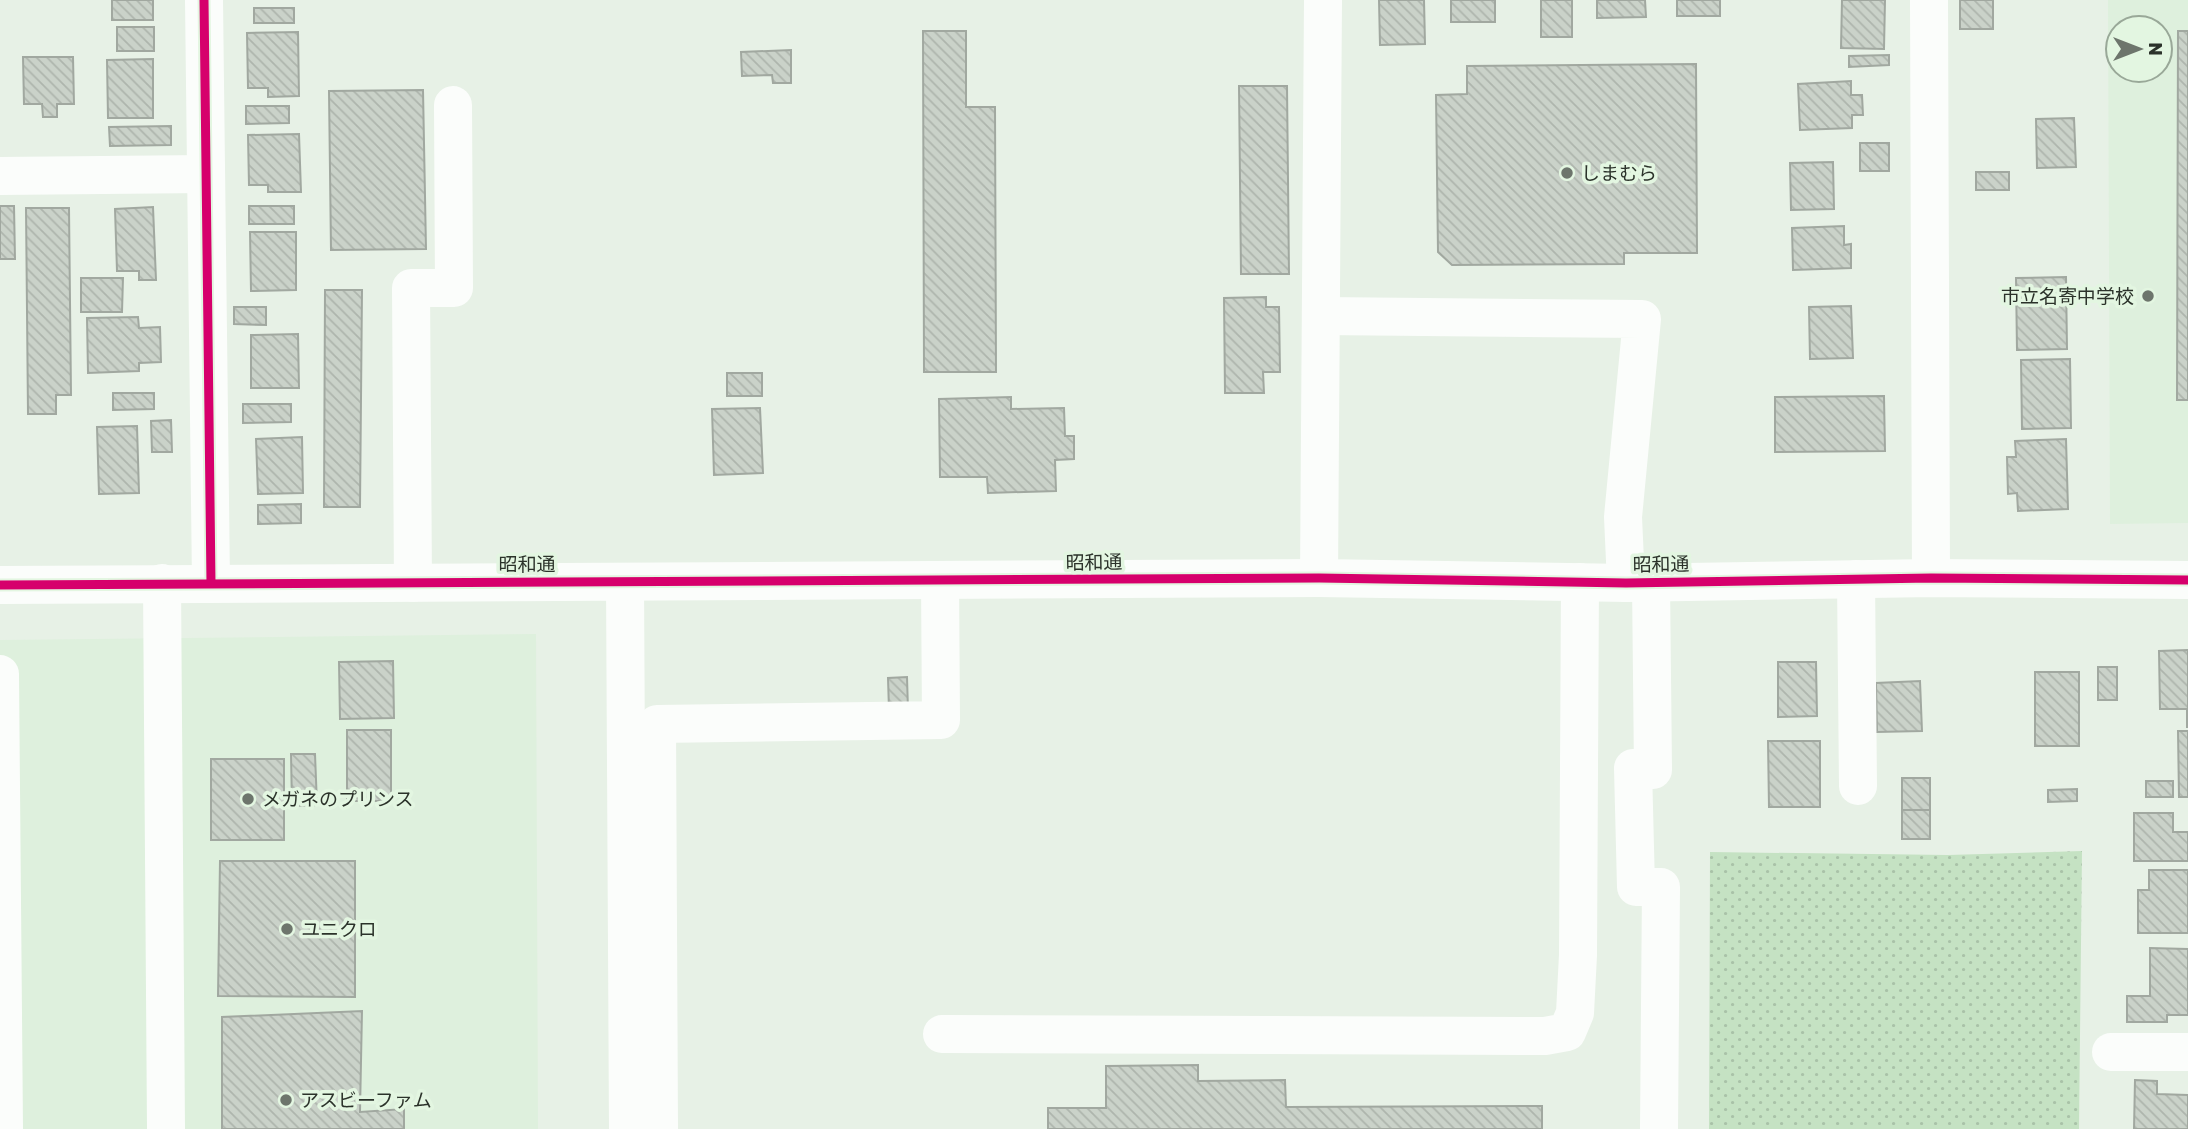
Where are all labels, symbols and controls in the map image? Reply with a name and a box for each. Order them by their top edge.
north arrow [2104,14,2174,84]
text: N [2144,42,2167,56]
place label: しまむら [1581,162,1657,185]
marker: しまむら [1559,165,1575,181]
place label: 市立名寄中学校 [2001,285,2134,308]
marker: 市立名寄中学校 [2140,288,2156,304]
street label: 昭和通 [1065,551,1123,574]
street label: 昭和通 [498,553,556,576]
street label: 昭和通 [1632,553,1690,576]
place label: メガネのプリンス [262,788,414,811]
marker: メガネのプリンス [240,791,256,807]
place label: ユニクロ [301,918,377,941]
marker: ユニクロ [279,921,295,937]
place label: アスビーファム [300,1089,432,1112]
marker: アスビーファム [278,1092,294,1108]

